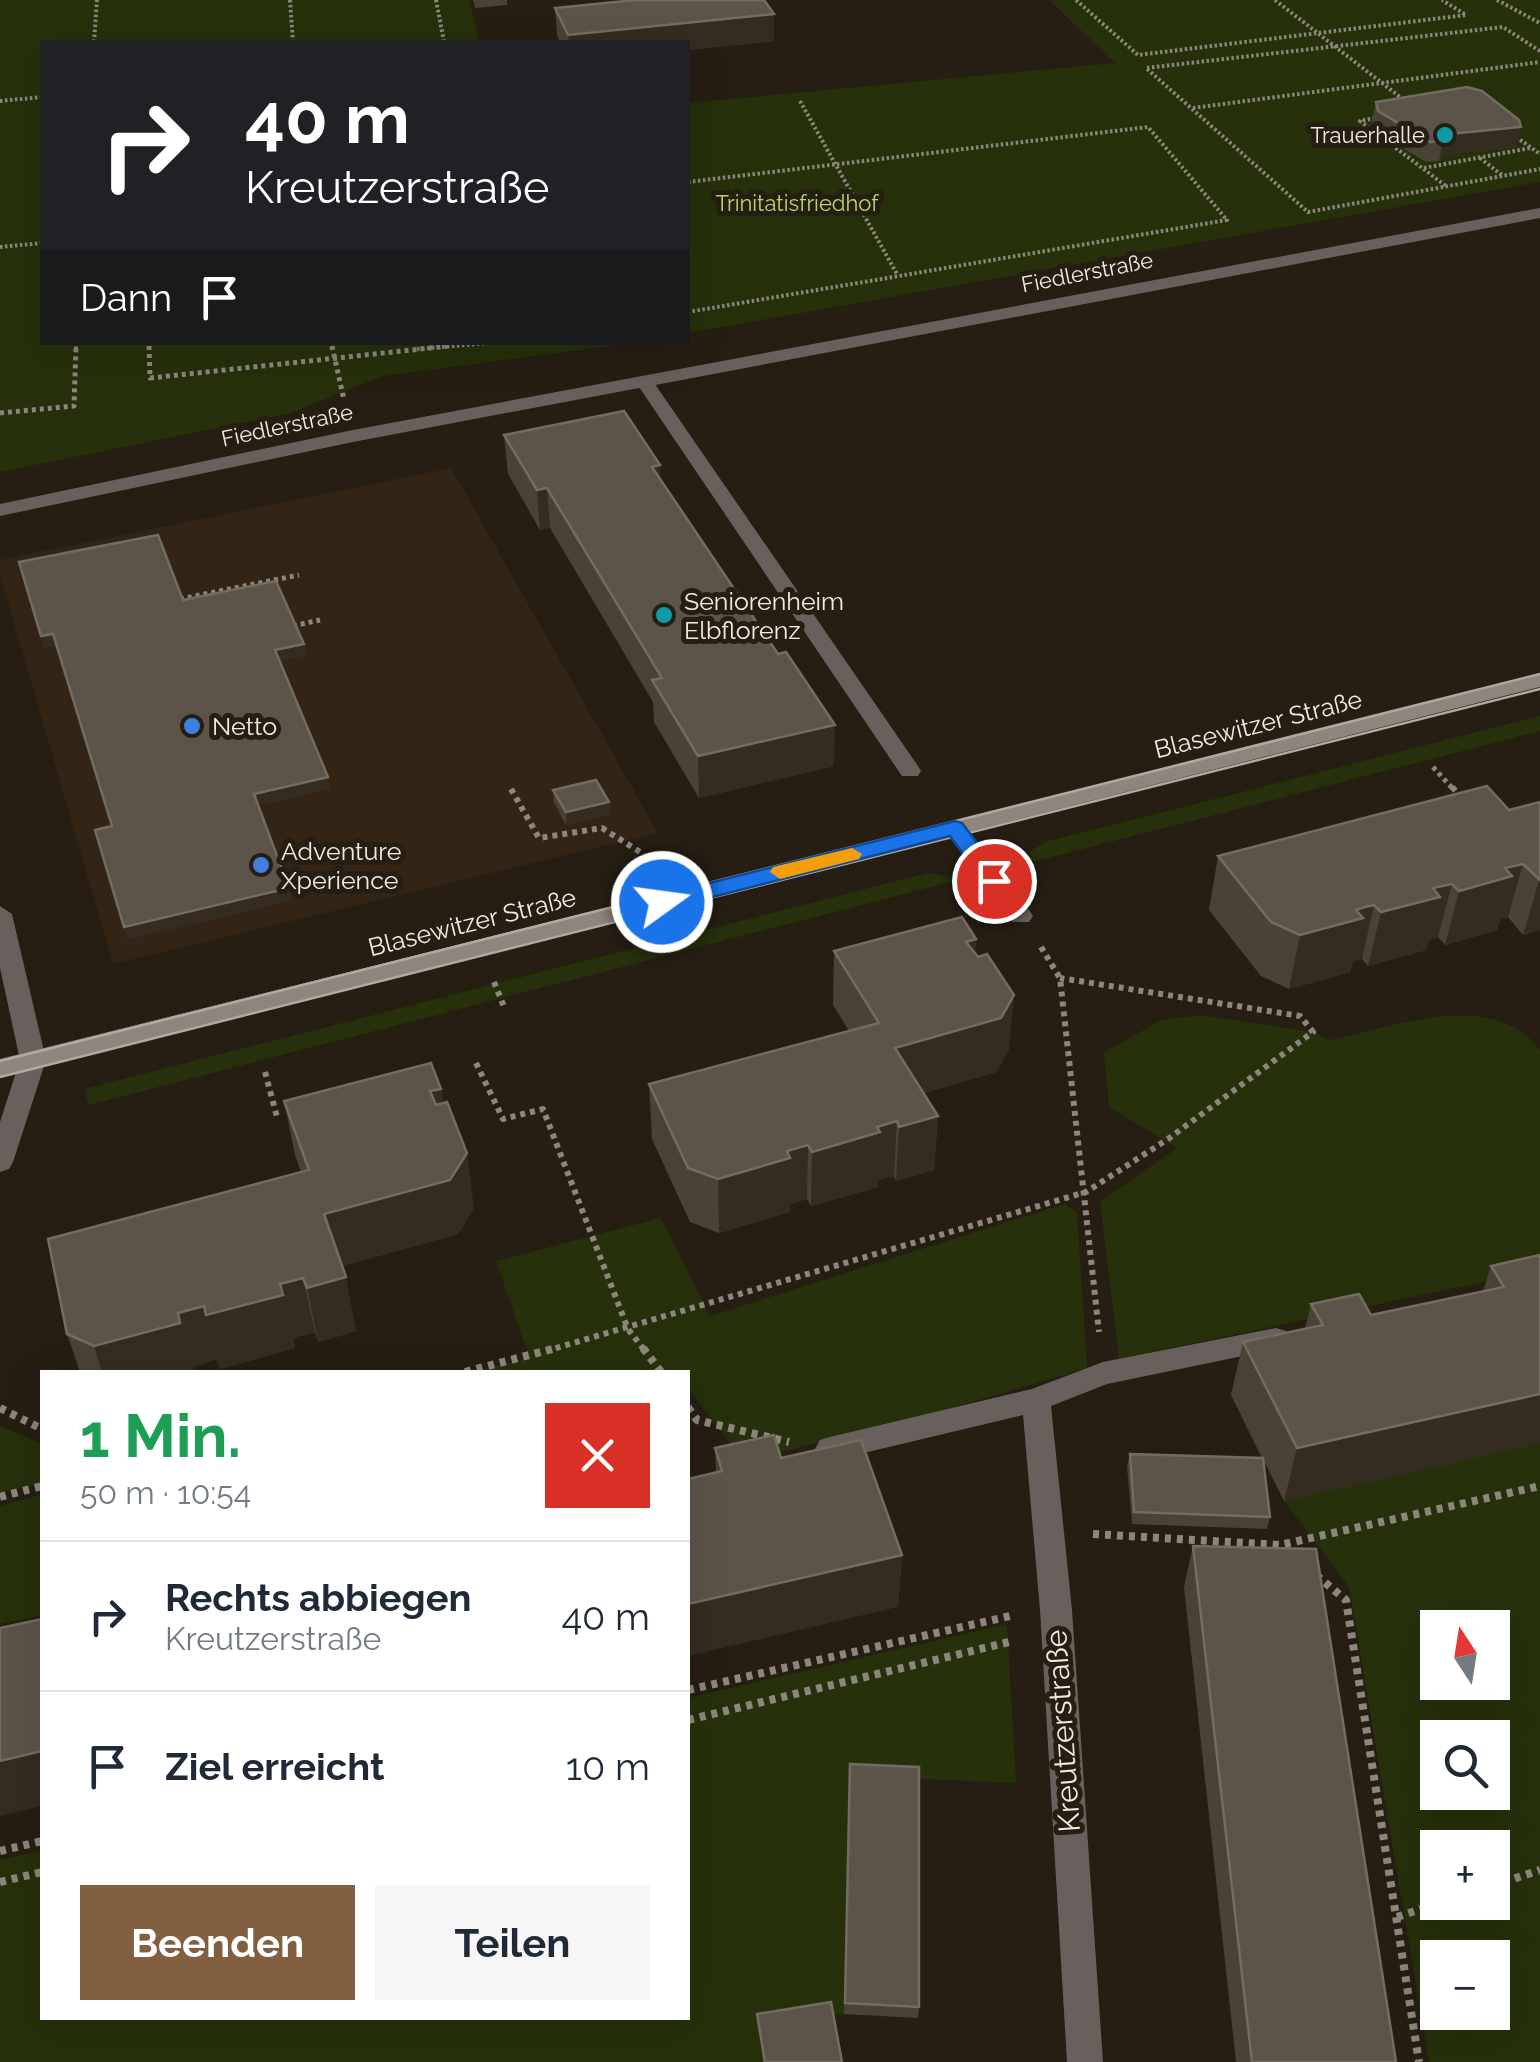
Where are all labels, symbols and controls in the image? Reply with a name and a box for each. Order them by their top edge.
text: 40 m [245,77,410,159]
icon: right [80,80,210,210]
place label: Trauerhalle [1310,122,1425,148]
marker: Trauerhalle [1434,124,1456,146]
text: Kreutzerstraße [245,161,549,214]
park label: Trinitatisfriedhof [715,190,879,216]
street label: Fiedlerstraße [1019,246,1155,298]
icon: arrive [192,270,247,325]
text: Dann [80,275,172,320]
street label: Fiedlerstraße [219,398,355,452]
place label: Seniorenheim Elbflorenz [684,586,844,645]
marker: Seniorenheim Elbflorenz [653,604,675,626]
street label: Blasewitzer Straße [1151,684,1365,764]
place label: Netto [212,711,277,741]
marker: Netto [181,715,203,737]
place label: Adventure Xperience [281,836,401,895]
pin [952,839,1037,924]
position arrow [610,850,714,954]
marker: Adventure Xperience [250,854,272,876]
icon: arrive [967,854,1022,909]
street label: Blasewitzer Straße [365,882,579,962]
text: 1 Min. [80,1401,241,1471]
button: close [545,1403,650,1508]
text: 50 m · 10:54 [80,1474,251,1511]
text: Rechts abbiegen [165,1575,471,1620]
icon: right [80,1589,135,1644]
text: 40 m [561,1594,650,1639]
north arrow [1420,1610,1510,1700]
map controls [1420,1610,1510,2030]
text: Kreutzerstraße [165,1620,381,1657]
street label: Kreutzerstraße [1038,1629,1087,1833]
button: search [1420,1720,1510,1810]
icon: arrive [80,1739,135,1794]
text: Ziel erreicht [165,1744,385,1789]
text: 10 m [566,1744,650,1789]
button: + [1420,1830,1510,1920]
button: Beenden [80,1885,355,2000]
button: Teilen [375,1885,650,2000]
button: − [1420,1940,1510,2030]

